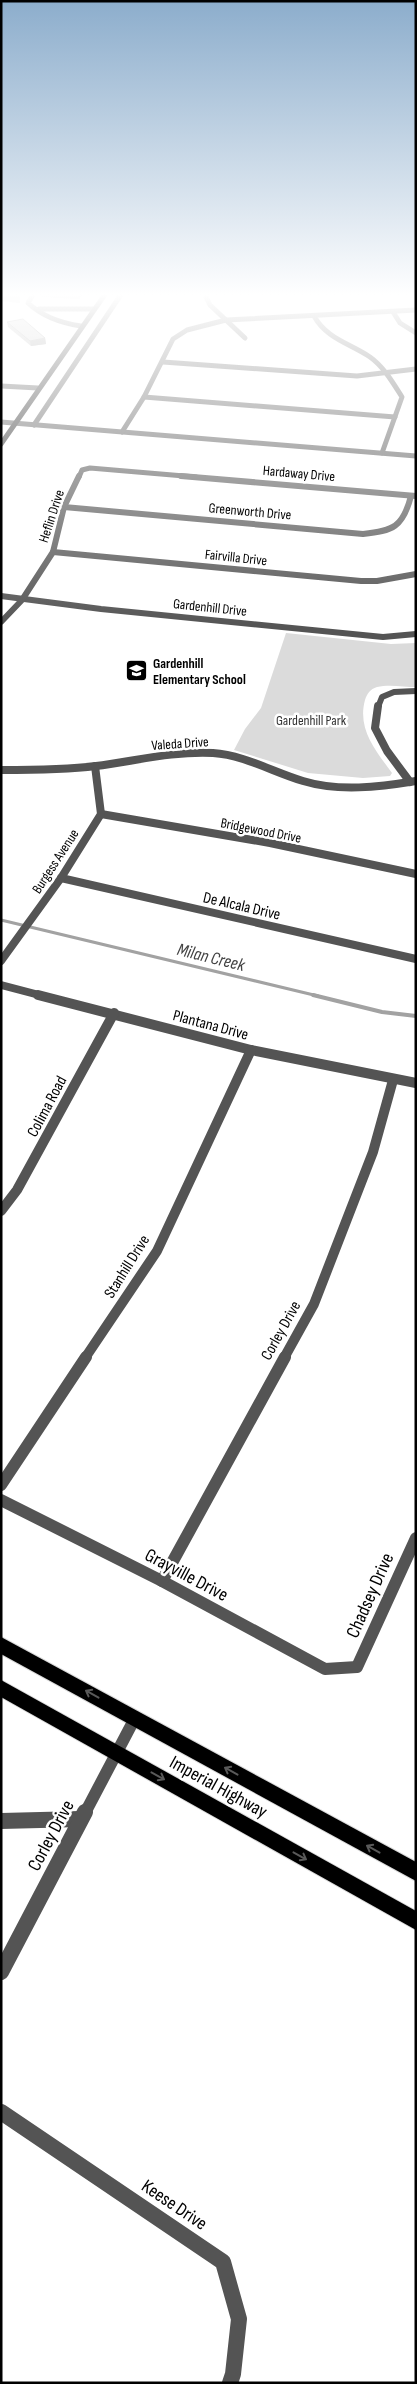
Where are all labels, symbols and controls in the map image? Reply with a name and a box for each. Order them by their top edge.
street label: Hardaway Drive [262,462,336,485]
street label: Heflin Drive [35,488,68,545]
street label: Greenworth Drive [208,499,292,524]
street label: Fairvilla Drive [204,546,268,569]
street label: Gardenhill Drive [172,595,248,620]
place label: Gardenhill Elementary School [153,655,246,688]
school or university icon: Gardenhill Elementary School [125,659,149,683]
park label: Gardenhill Park [276,712,347,729]
street label: Valeda Drive [151,733,209,754]
street label: Bridgewood Drive [219,814,303,847]
street label: Burgess Avenue [28,826,82,897]
street label: De Alcala Drive [201,888,282,925]
water label: Milan Creek [175,939,248,976]
street label: Plantana Drive [171,1006,250,1045]
street label: Colima Road [23,1073,71,1140]
street label: Stanhill Drive [100,1232,154,1302]
street label: Corley Drive [257,1298,305,1364]
street label: Grayville Drive [141,1544,232,1607]
street label: Chadsey Drive [341,1550,399,1642]
one-way arrow [85,1689,100,1699]
street label: Imperial Highway [165,1751,272,1824]
one-way arrow [224,1765,238,1775]
one-way arrow [151,1771,166,1781]
street label: Corley Drive [23,1796,80,1875]
one-way arrow [366,1844,381,1853]
one-way arrow [292,1851,307,1861]
street label: Keese Drive [137,2175,211,2236]

